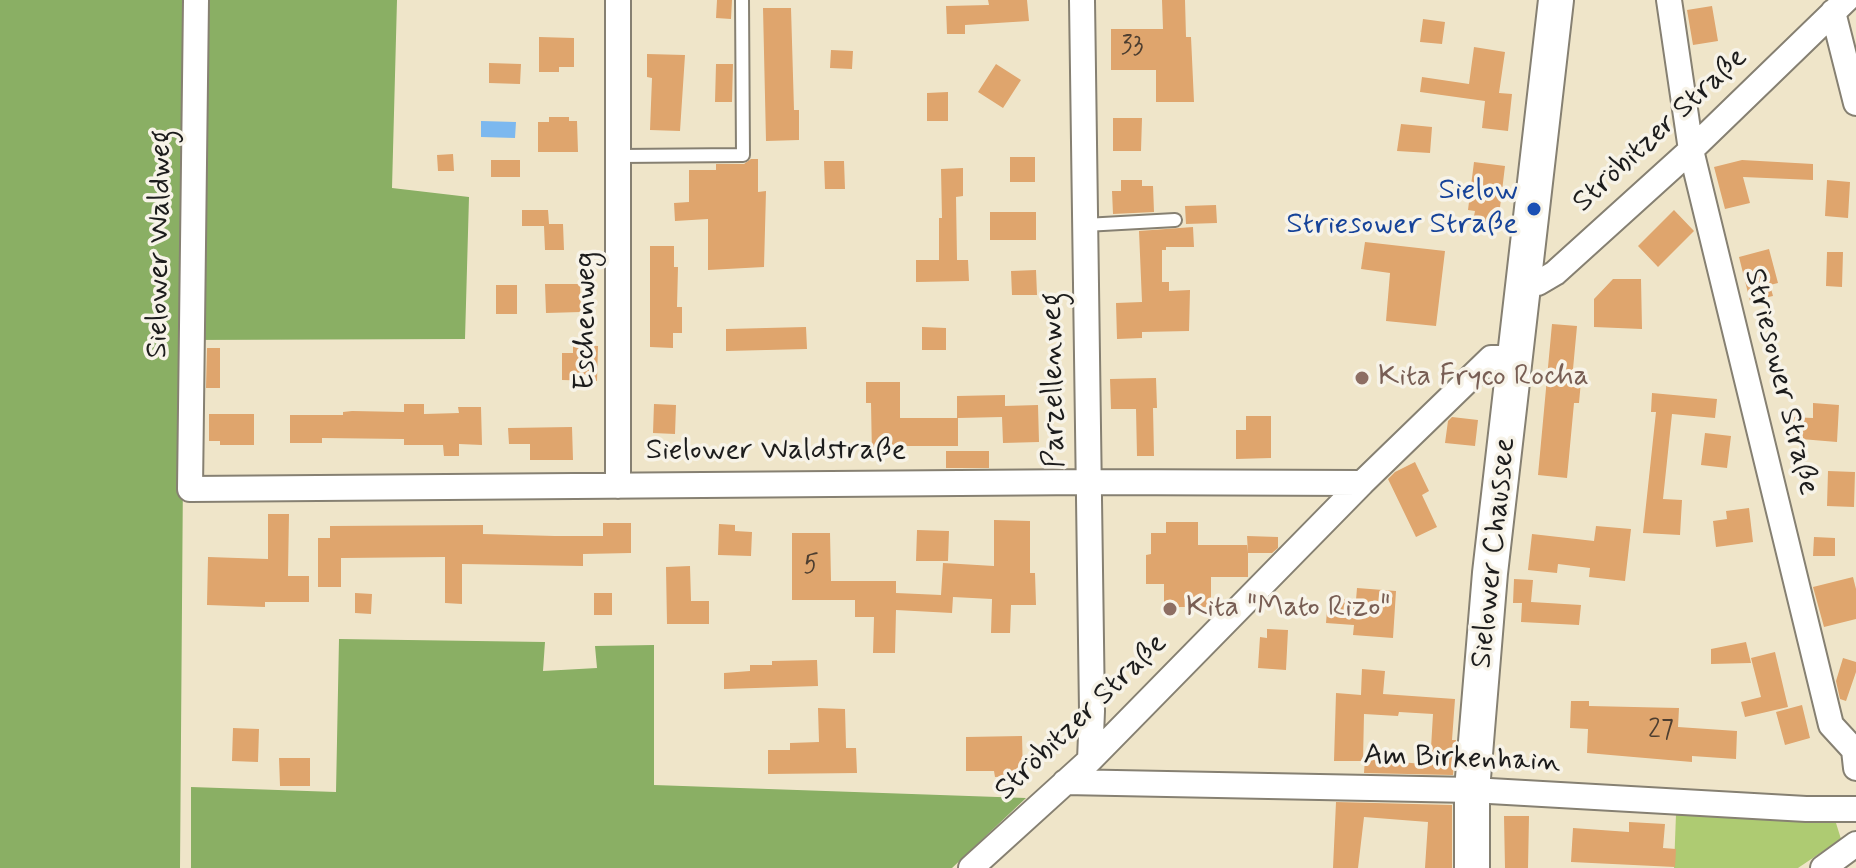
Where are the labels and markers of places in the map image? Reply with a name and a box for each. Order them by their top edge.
place label: Sielow Striesower Straße [1286,174,1518,244]
marker: Sielow Striesower Straße [1525,200,1543,218]
place label: Kita Fryco Rocha [1378,360,1589,396]
marker: Kita Fryco Rocha [1353,369,1371,387]
place label: Kita "Mato Rizo" [1186,591,1390,627]
marker: Kita "Mato Rizo" [1161,600,1179,618]

